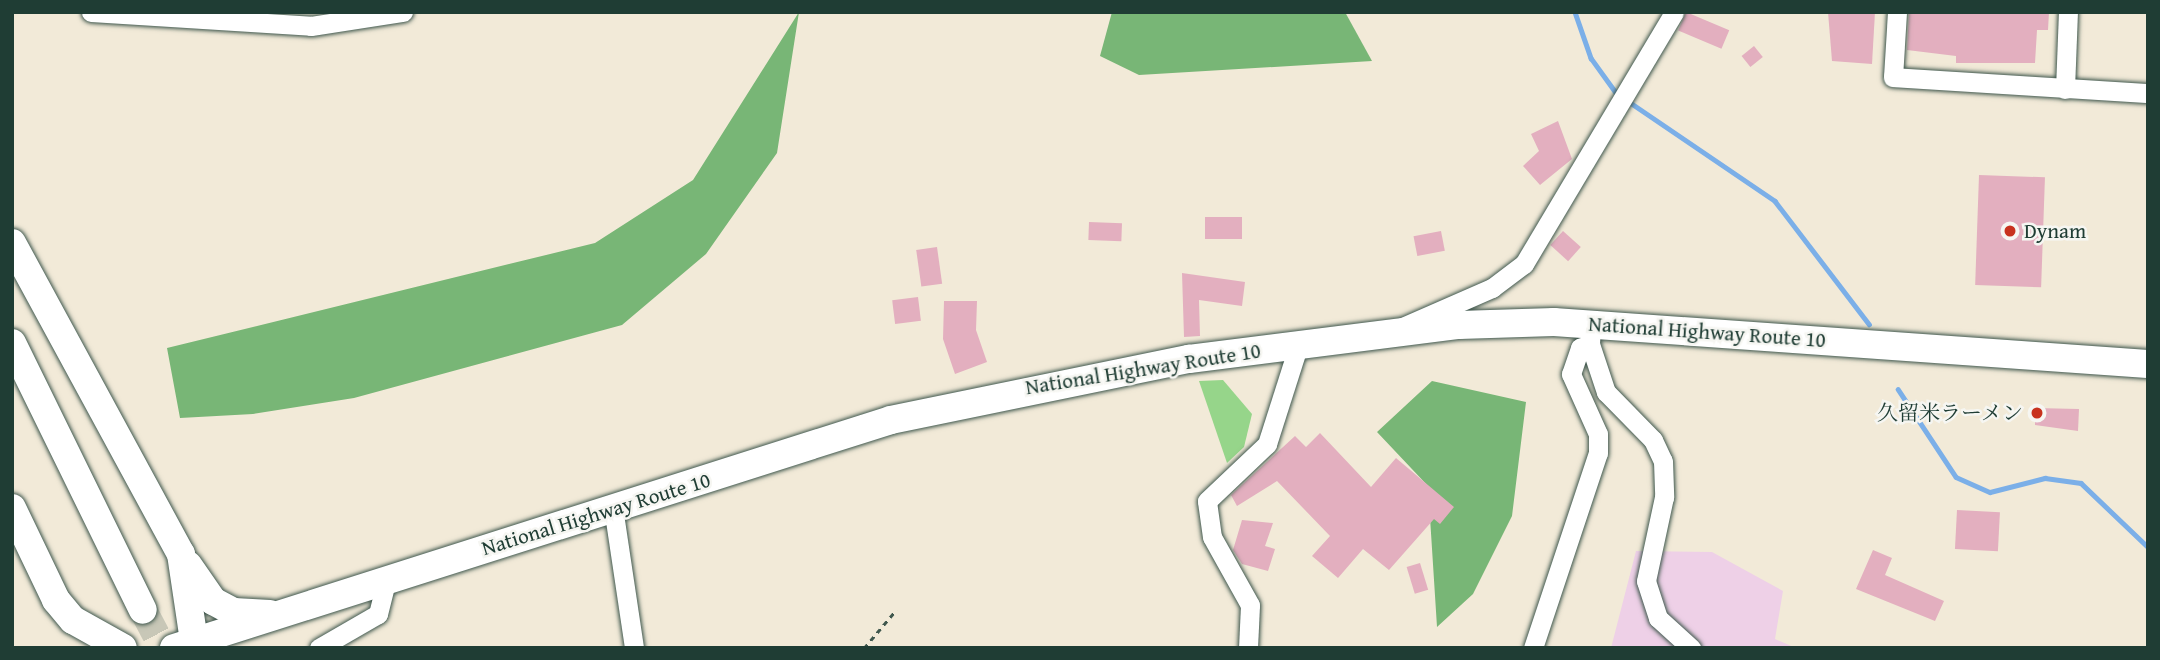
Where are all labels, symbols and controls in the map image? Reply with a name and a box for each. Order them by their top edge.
place label: Dynam [2024,218,2086,244]
marker: Dynam [2002,223,2018,239]
street label: National Highway Route 10 [1587,311,1827,353]
street label: National Highway Route 10 [1024,338,1262,400]
place label: 久留米ラーメン [1876,400,2023,426]
marker: 久留米ラーメン [2029,405,2045,421]
street label: National Highway Route 10 [479,467,713,561]

